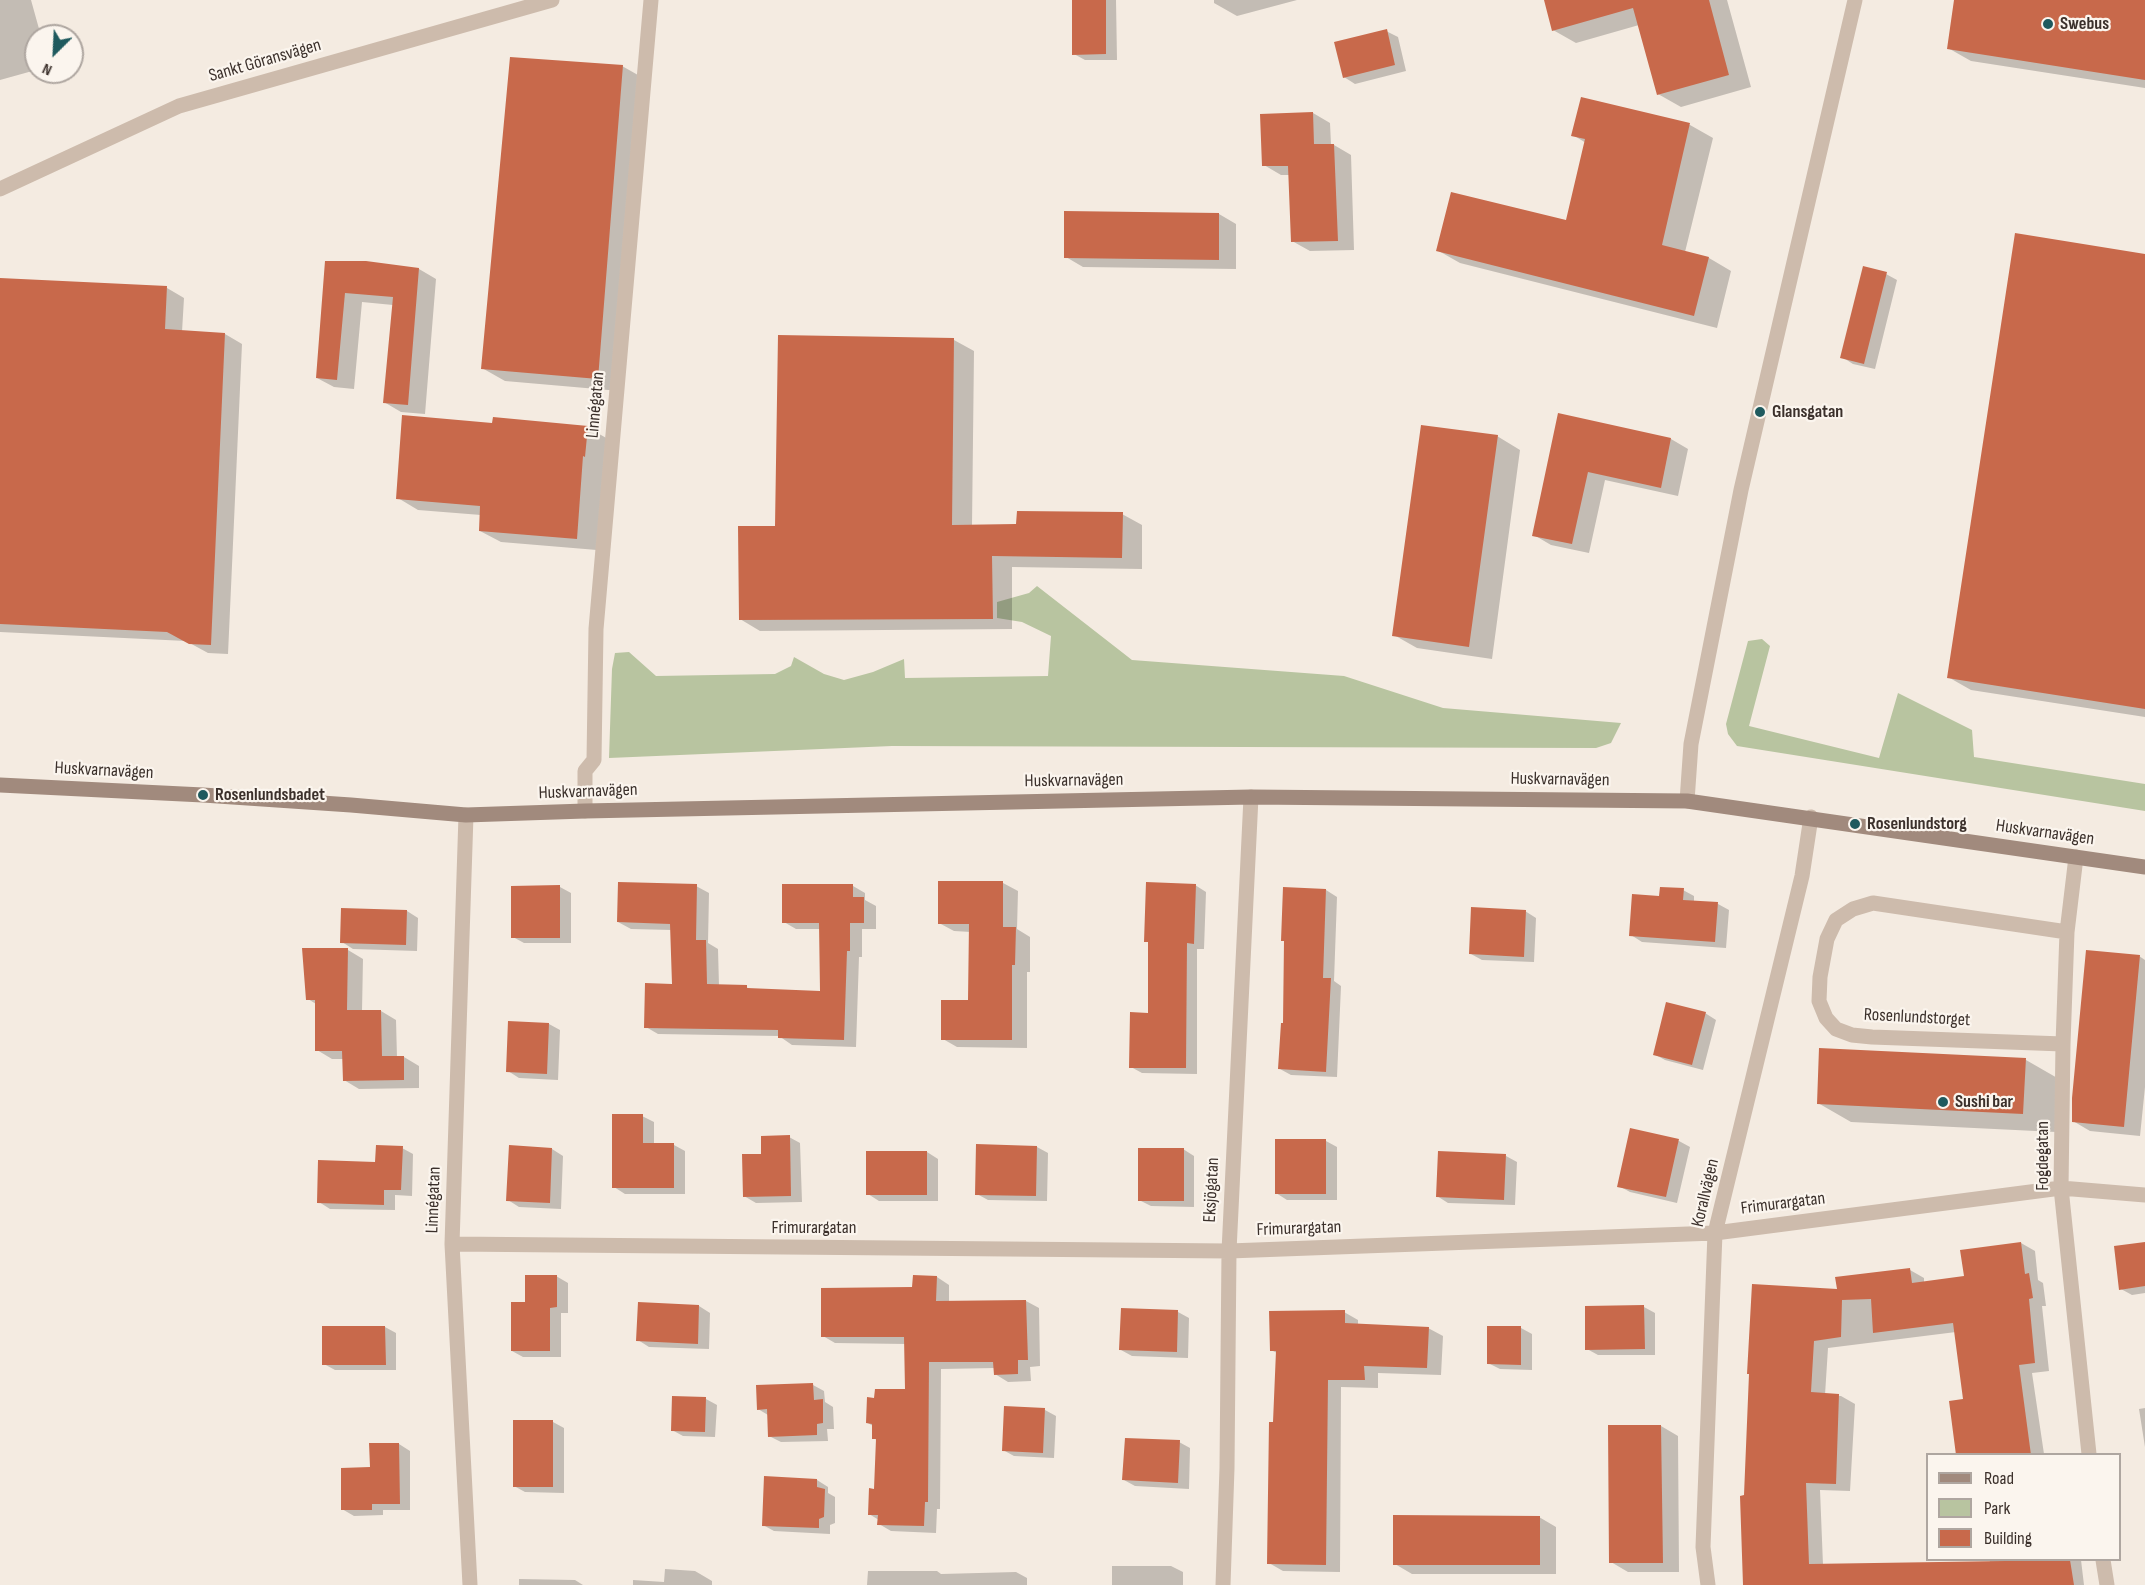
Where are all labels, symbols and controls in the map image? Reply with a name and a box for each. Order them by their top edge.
place label: Swebus [2060,13,2109,35]
marker: Swebus [2041,17,2055,31]
north arrow [24,24,84,84]
street label: Sankt Göransvägen [206,35,324,87]
text: N [40,59,55,79]
street label: Linnégatan [582,371,610,439]
place label: Glansgatan [1772,401,1843,423]
marker: Glansgatan [1753,405,1767,419]
street label: Huskvarnavägen [54,758,154,784]
street label: Huskvarnavägen [1510,768,1610,792]
street label: Huskvarnavägen [1024,769,1124,793]
street label: Huskvarnavägen [538,779,638,805]
place label: Rosenlundsbadet [215,784,325,806]
marker: Rosenlundsbadet [196,788,210,802]
place label: Rosenlundstorg [1867,813,1967,835]
street label: Huskvarnavägen [1994,815,2096,851]
marker: Rosenlundstorg [1848,817,1862,831]
street label: Rosenlundstorget [1863,1004,1971,1032]
place label: Sushi bar [1955,1091,2013,1113]
marker: Sushi bar [1936,1095,1950,1109]
street label: Fogdegatan [2032,1121,2054,1191]
street label: Eksjögatan [1200,1157,1224,1223]
street label: Korallvägen [1688,1157,1724,1229]
street label: Linnégatan [422,1166,446,1234]
street label: Frimurargatan [1740,1188,1826,1220]
street label: Frimurargatan [772,1217,856,1239]
street label: Frimurargatan [1256,1217,1342,1241]
legend [1926,1453,2121,1561]
text: Road [1984,1468,2014,1489]
text: Park [1984,1498,2010,1519]
text: Building [1984,1528,2032,1549]

